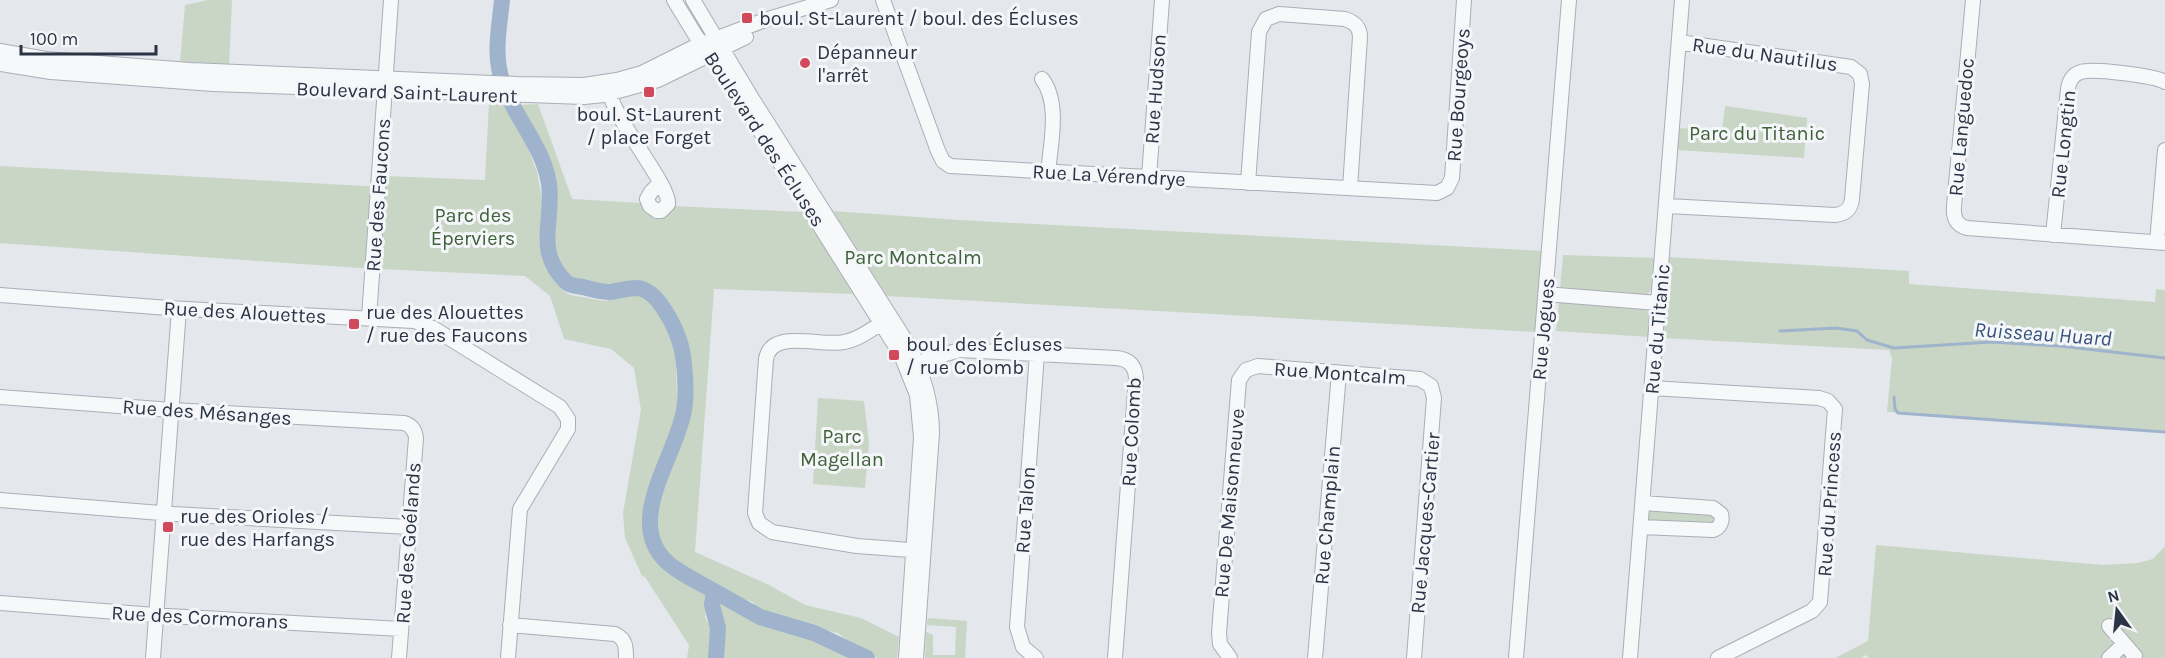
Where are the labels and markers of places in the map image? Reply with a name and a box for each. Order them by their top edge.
place label: boul. St-Laurent / boul. des Écluses [759,6,1079,30]
marker: boul. St-Laurent / boul. des Écluses [740,11,754,25]
place label: Dépanneur l'arrêt [817,41,918,87]
marker: Dépanneur l'arrêt [798,56,812,70]
marker: boul. St-Laurent / place Forget [642,85,656,99]
place label: boul. St-Laurent / place Forget [577,103,722,149]
place label: rue des Alouettes / rue des Faucons [366,301,528,347]
marker: rue des Alouettes / rue des Faucons [347,317,361,331]
place label: boul. des Écluses / rue Colomb [906,332,1063,379]
marker: boul. des Écluses / rue Colomb [887,348,901,362]
place label: rue des Orioles / rue des Harfangs [180,505,335,551]
marker: rue des Orioles / rue des Harfangs [161,520,175,534]

